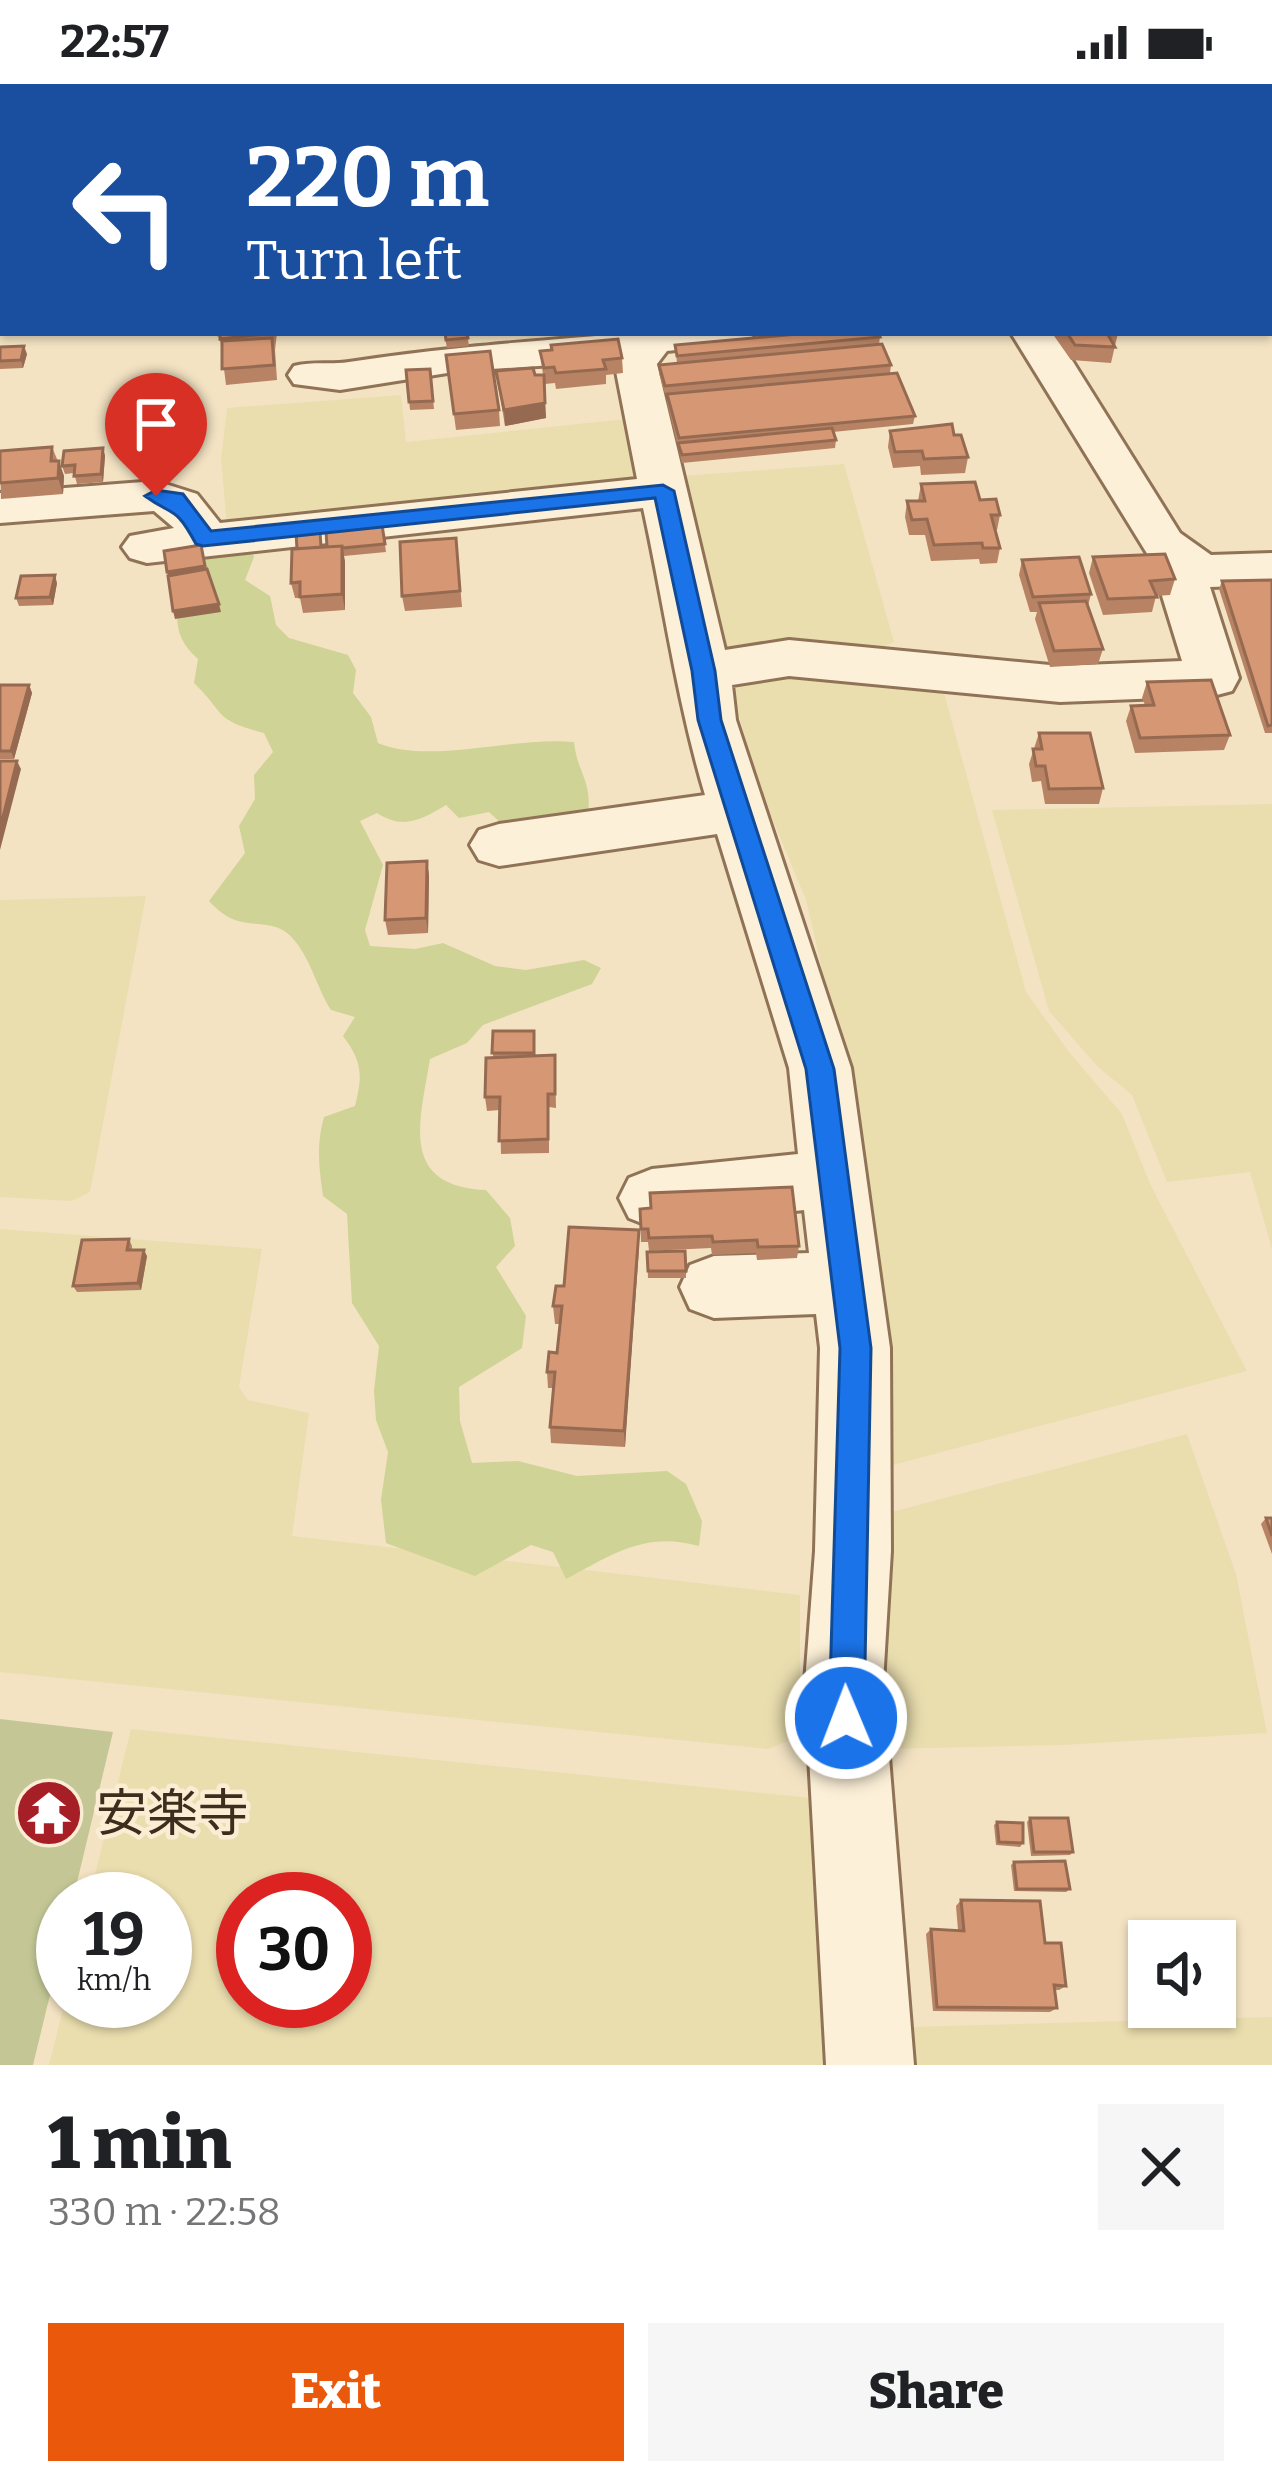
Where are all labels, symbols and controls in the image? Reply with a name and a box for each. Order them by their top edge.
text: 22:57 [60,15,169,69]
text: 220 m [246,127,489,228]
icon: left [48,132,204,288]
text: Turn left [246,229,462,293]
pin [105,373,207,496]
icon: arrive [123,391,189,457]
position arrow [783,1655,909,1781]
temple icon: 安楽寺 [14,1778,84,1848]
place label: 安楽寺 [96,1783,249,1845]
speed limit sign: 30 [216,1872,372,2028]
text: 19 [83,1899,145,1971]
map controls [1128,1920,1236,2028]
button: sound [1128,1920,1236,2028]
text: km/h [77,1962,151,1998]
text: 1 min [48,2101,231,2187]
button: close [1098,2104,1224,2230]
text: 330 m · 22:58 [48,2189,281,2235]
button: Exit [48,2323,624,2461]
button: Share [648,2323,1224,2461]

